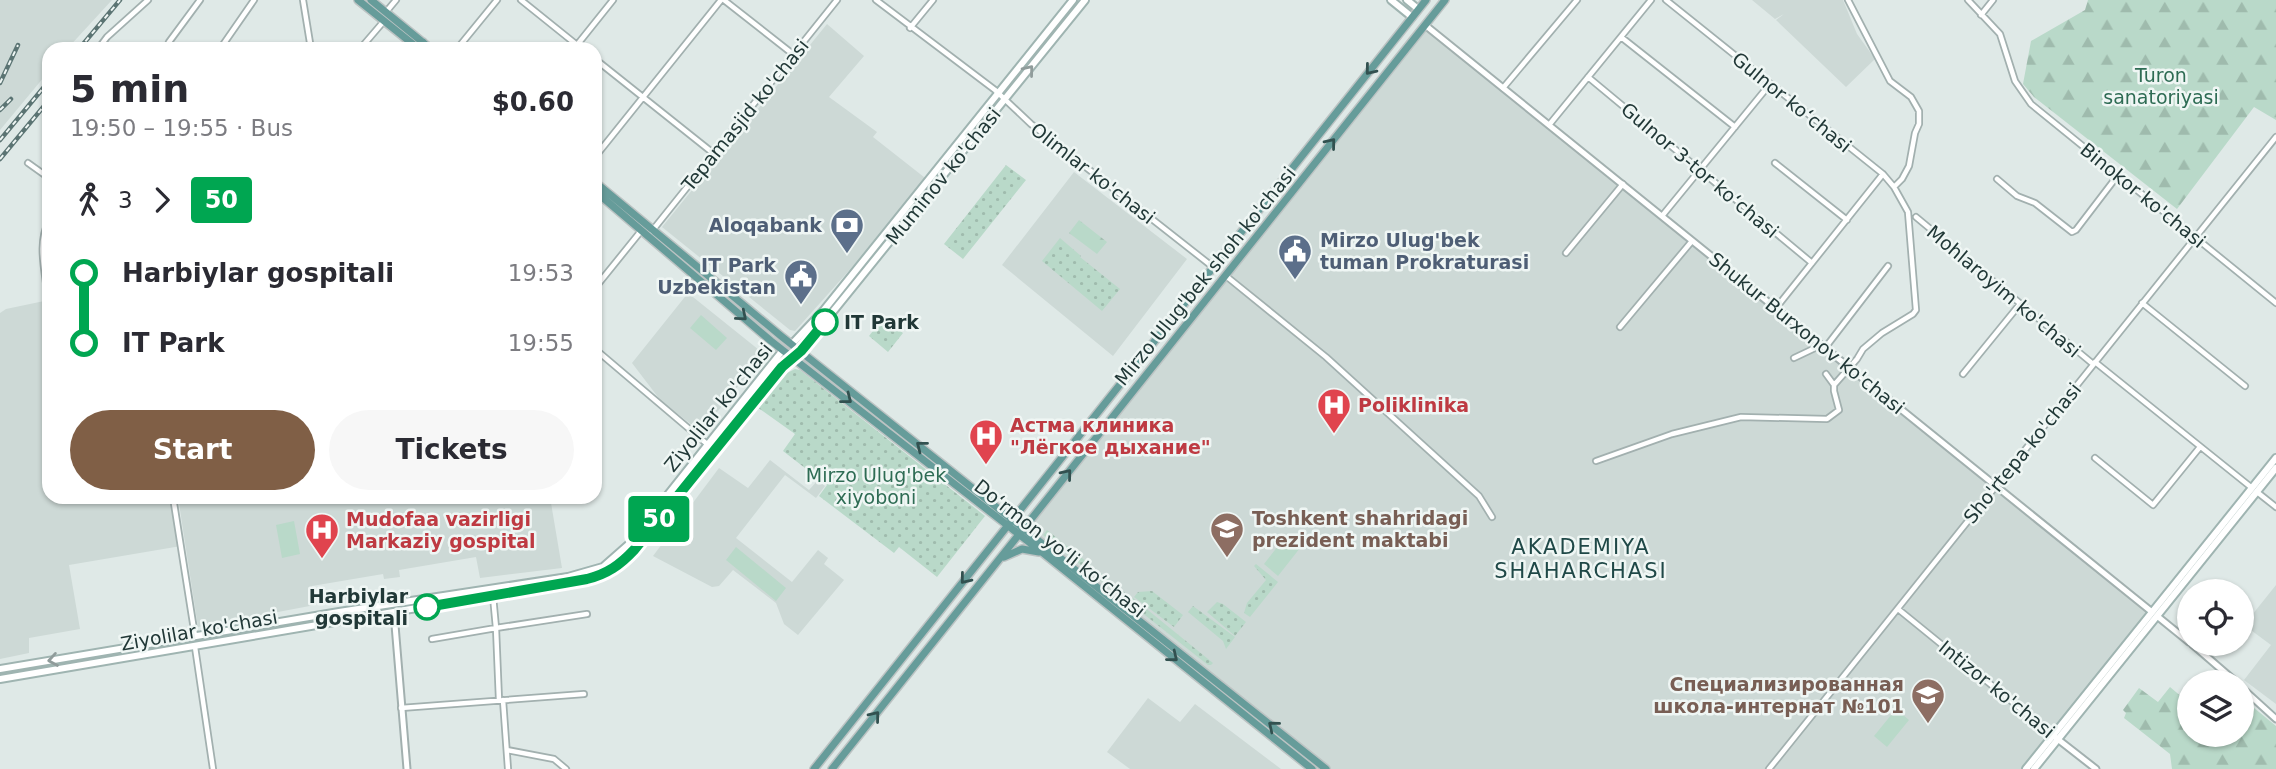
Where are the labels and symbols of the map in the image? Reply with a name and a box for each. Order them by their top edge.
street label: Tepamasjid ko'chasi [676,35,813,196]
street label: Gulnor koʻchasi [1728,47,1856,157]
one-way arrow [1365,63,1378,75]
park label: Turon sanatoriyasi [2103,64,2219,108]
one-way arrow [1021,65,1033,78]
street label: Gulnor 3-tor koʻchasi [1617,98,1783,242]
street label: Muminov ko'chasi [881,103,1005,249]
street label: Olimlar ko'chasi [1027,118,1159,228]
one-way arrow [1323,138,1335,151]
street label: Binokor ko'chasi [2076,138,2210,252]
street label: Mirzo Ulug'bek shoh ko'chasi [1110,162,1300,390]
bank icon: Aloqabank [828,206,866,255]
place label: Aloqabank [709,214,822,236]
street label: Mohlaroyim ko'chasi [1923,220,2085,362]
place label: Mirzo Ulug'bek tuman Prokraturasi [1320,229,1529,273]
public building icon: Mirzo Ulug'bek tuman Prokraturasi [1276,232,1314,281]
street label: Shukur Burxonov ko'chasi [1705,247,1909,419]
place label: IT Park Uzbekistan [657,254,776,298]
public building icon: IT Park Uzbekistan [782,257,820,306]
one-way arrow [733,308,746,320]
marker: IT Park [812,309,838,335]
place label: IT Park [844,311,919,333]
street label: Ziyolilar ko'chasi [659,338,777,476]
street label: Sho'rtepa ko'chasi [1959,378,2085,528]
hospital icon: Poliklinika [1315,386,1353,435]
one-way arrow [839,391,851,404]
place label: Poliklinika [1358,394,1469,416]
place label: Астма клиника "Лёгкое дыхание" [1010,414,1211,458]
hospital icon: Астма клиника "Лёгкое дыхание" [967,417,1005,466]
one-way arrow [916,442,929,454]
park label: Mirzo Ulug'bek xiyoboni [806,464,946,508]
one-way arrow [1059,469,1071,482]
street label: Do‘rmon yo‘li ko‘chasi [970,474,1150,622]
line badge: 50 [628,496,690,542]
place label: Toshkent shahridagi prezident maktabi [1252,507,1468,551]
place label: Mudofaa vazirligi Markaziy gospital [346,508,536,552]
school or university icon: Toshkent shahridagi prezident maktabi [1208,510,1246,559]
hospital icon: Mudofaa vazirligi Markaziy gospital [303,511,341,560]
district label: AKADEMIYA SHAHARCHASI [1494,535,1668,583]
one-way arrow [961,571,973,584]
place label: Harbiylar gospitali [309,585,409,629]
marker: Harbiylar gospitali [414,594,440,620]
street label: Ziyolilar ko'chasi [119,605,279,655]
street label: Intizor ko'chasi [1935,636,2059,742]
one-way arrow [1164,649,1177,661]
one-way arrow [47,651,59,666]
place label: Специализированная школа-интернат №101 [1653,673,1904,717]
school or university icon: Специализированная школа-интернат №101 [1909,676,1947,725]
one-way arrow [866,711,879,723]
one-way arrow [1268,722,1281,735]

